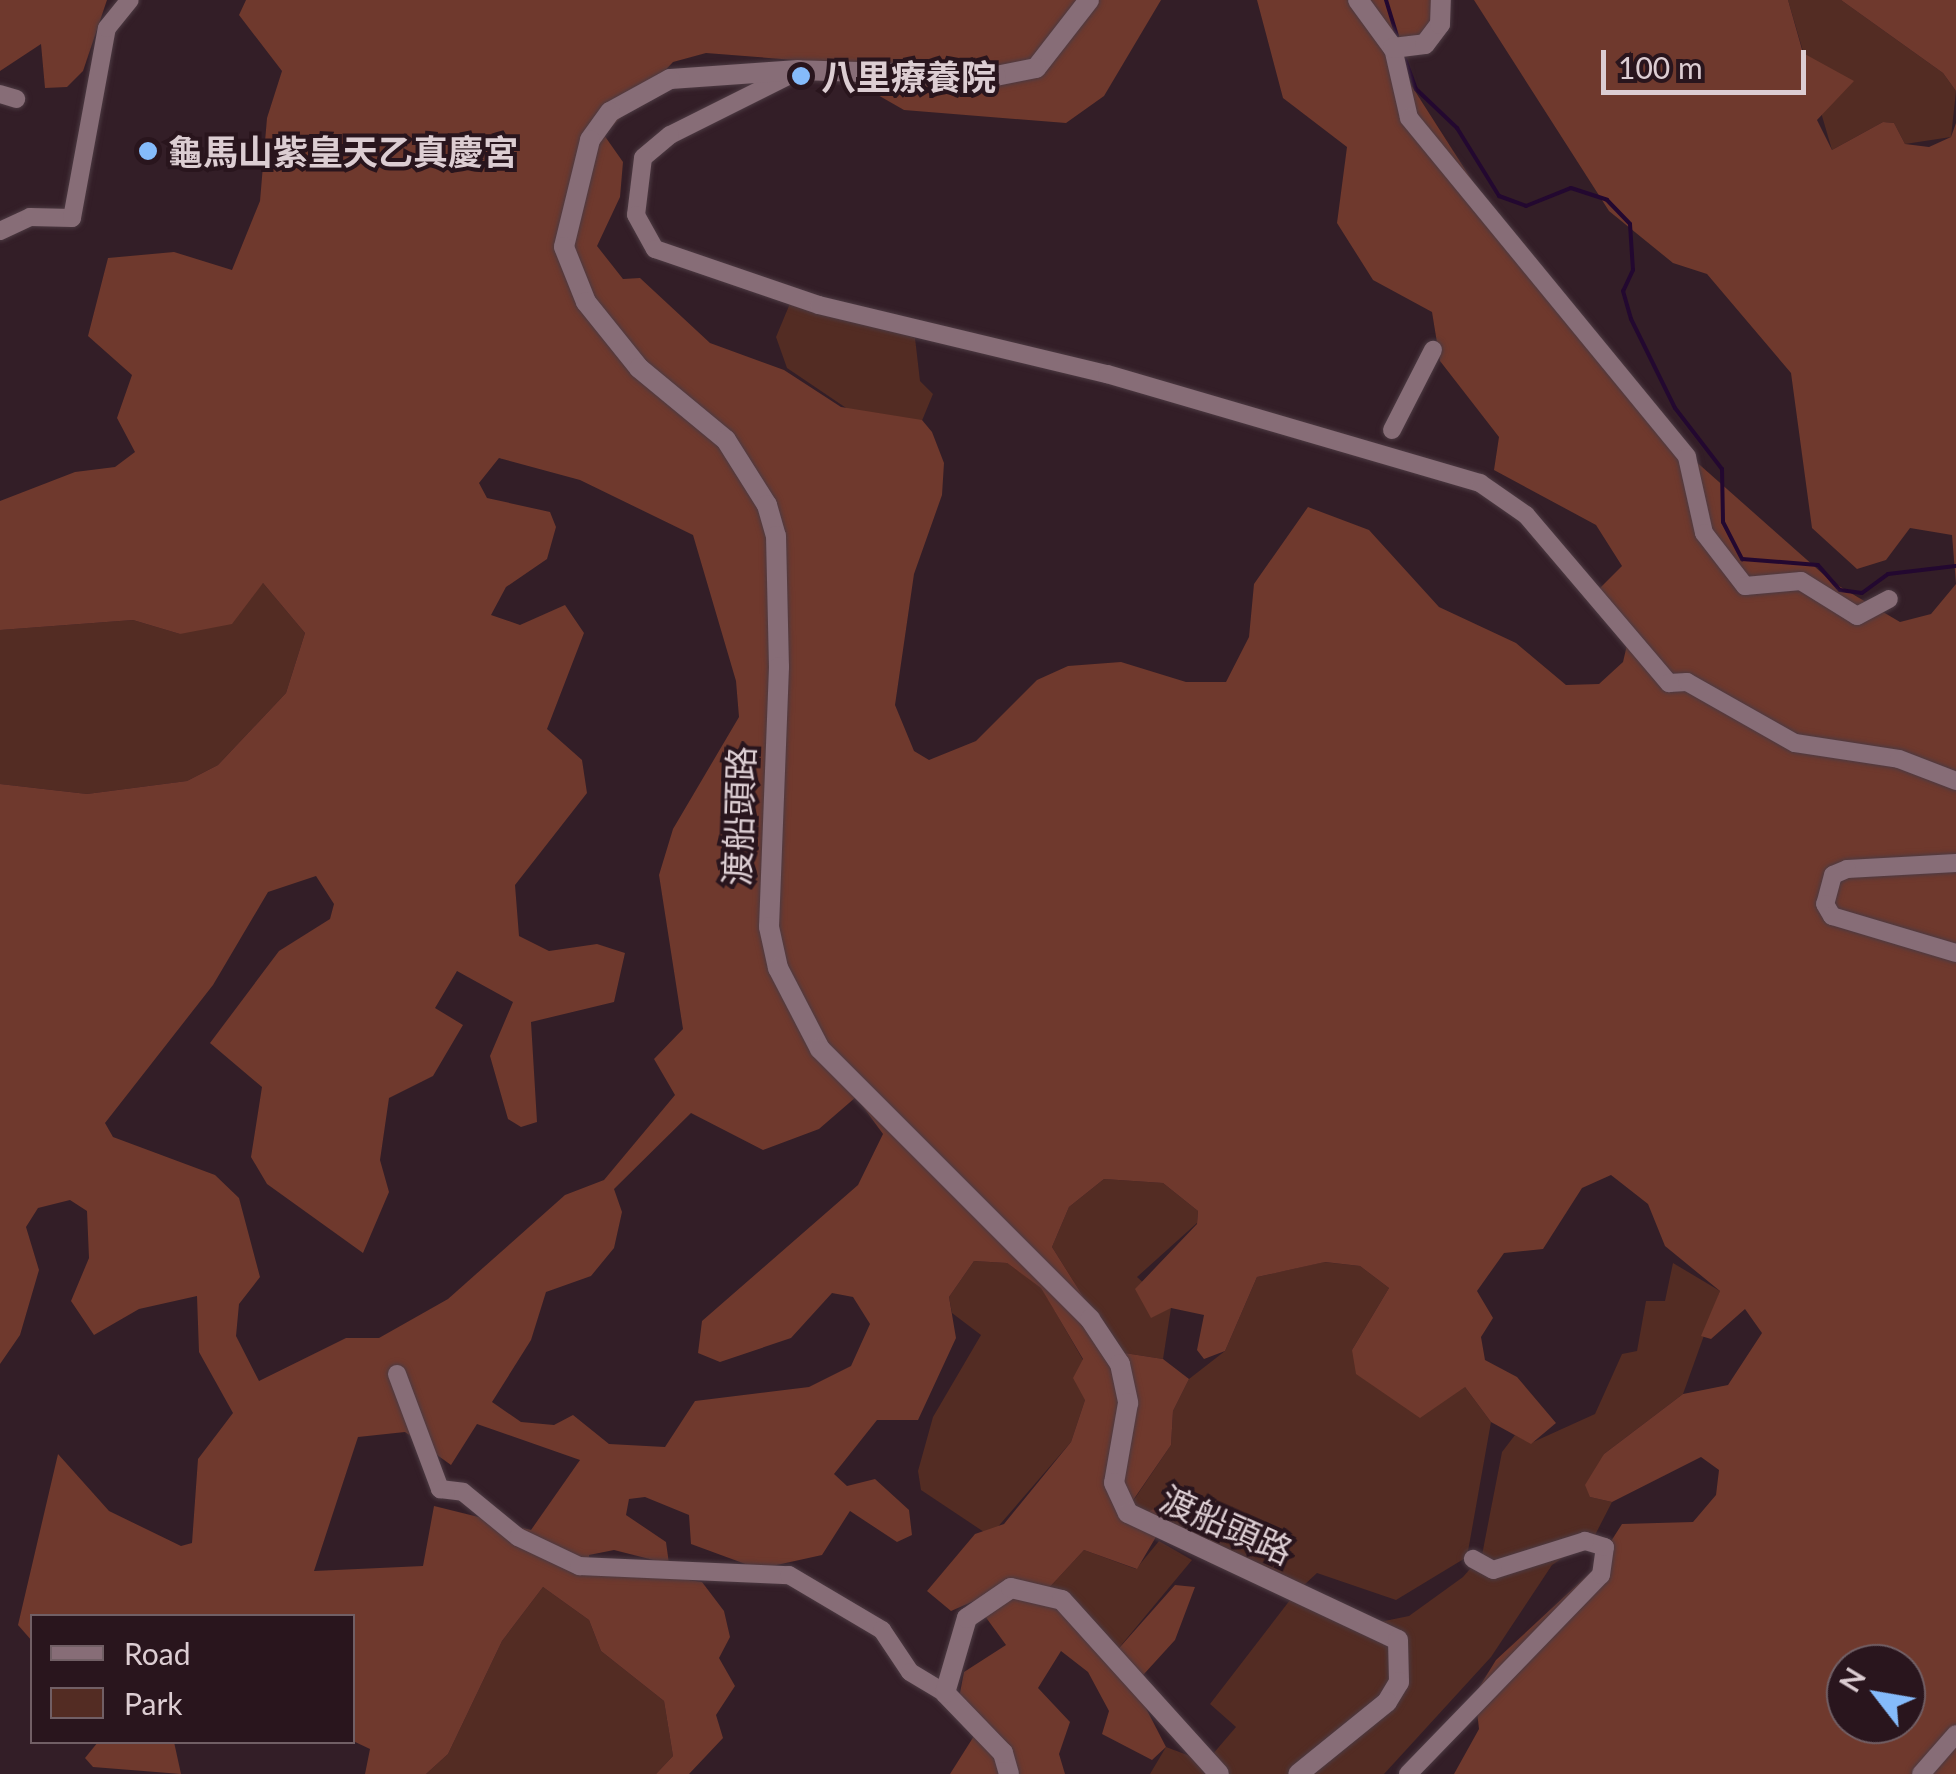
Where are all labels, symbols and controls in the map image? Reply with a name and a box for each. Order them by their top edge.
scale bar [1606,30,1811,92]
text: 100 m [1618,49,1703,85]
place label: 八里療養院 [821,55,996,97]
marker: 八里療養院 [790,65,812,87]
place label: 龜馬山紫皇天乙真慶宮 [168,130,518,172]
marker: 龜馬山紫皇天乙真慶宮 [137,140,159,162]
street label: 渡船頭路 [715,745,761,887]
street label: 渡船頭路 [1155,1476,1299,1572]
legend [30,1614,355,1744]
text: Road [124,1635,191,1671]
north arrow [1826,1644,1926,1744]
text: N [1832,1662,1872,1698]
text: Park [124,1685,183,1721]

